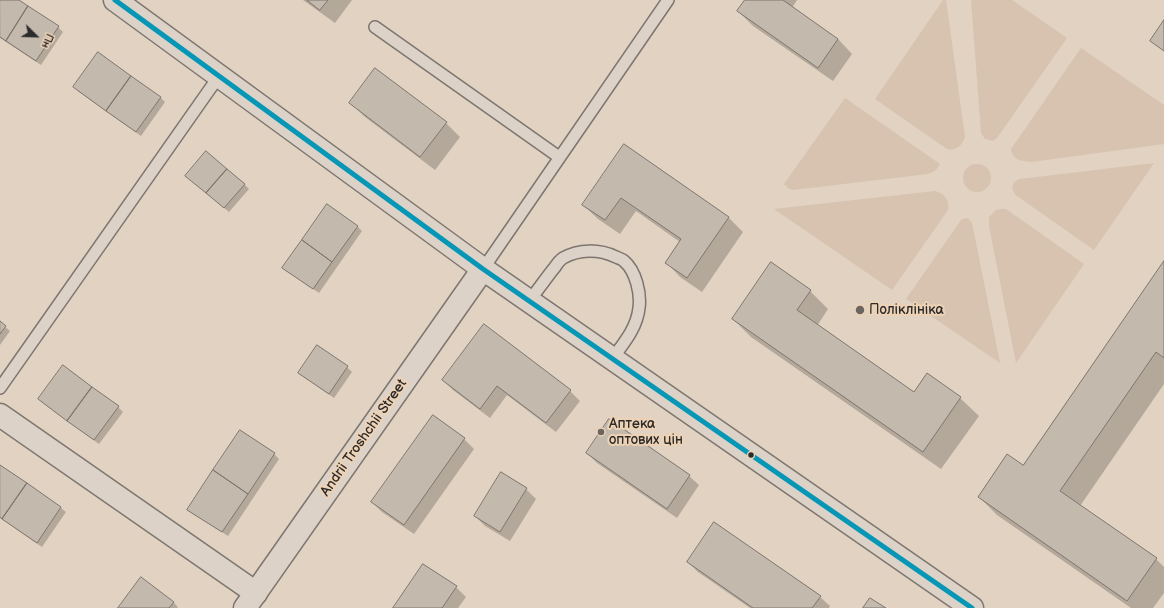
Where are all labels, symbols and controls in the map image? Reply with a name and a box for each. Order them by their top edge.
north arrow [16,16,56,56]
text: Пн [39,32,56,50]
place label: Поліклініка [869,302,944,318]
marker: Поліклініка [854,304,866,316]
street label: Andrii Troshchii Street [317,376,411,500]
place label: Аптека оптових цін [609,416,683,448]
marker: Аптека оптових цін [596,427,606,437]
unlabelled marker [746,450,756,460]

